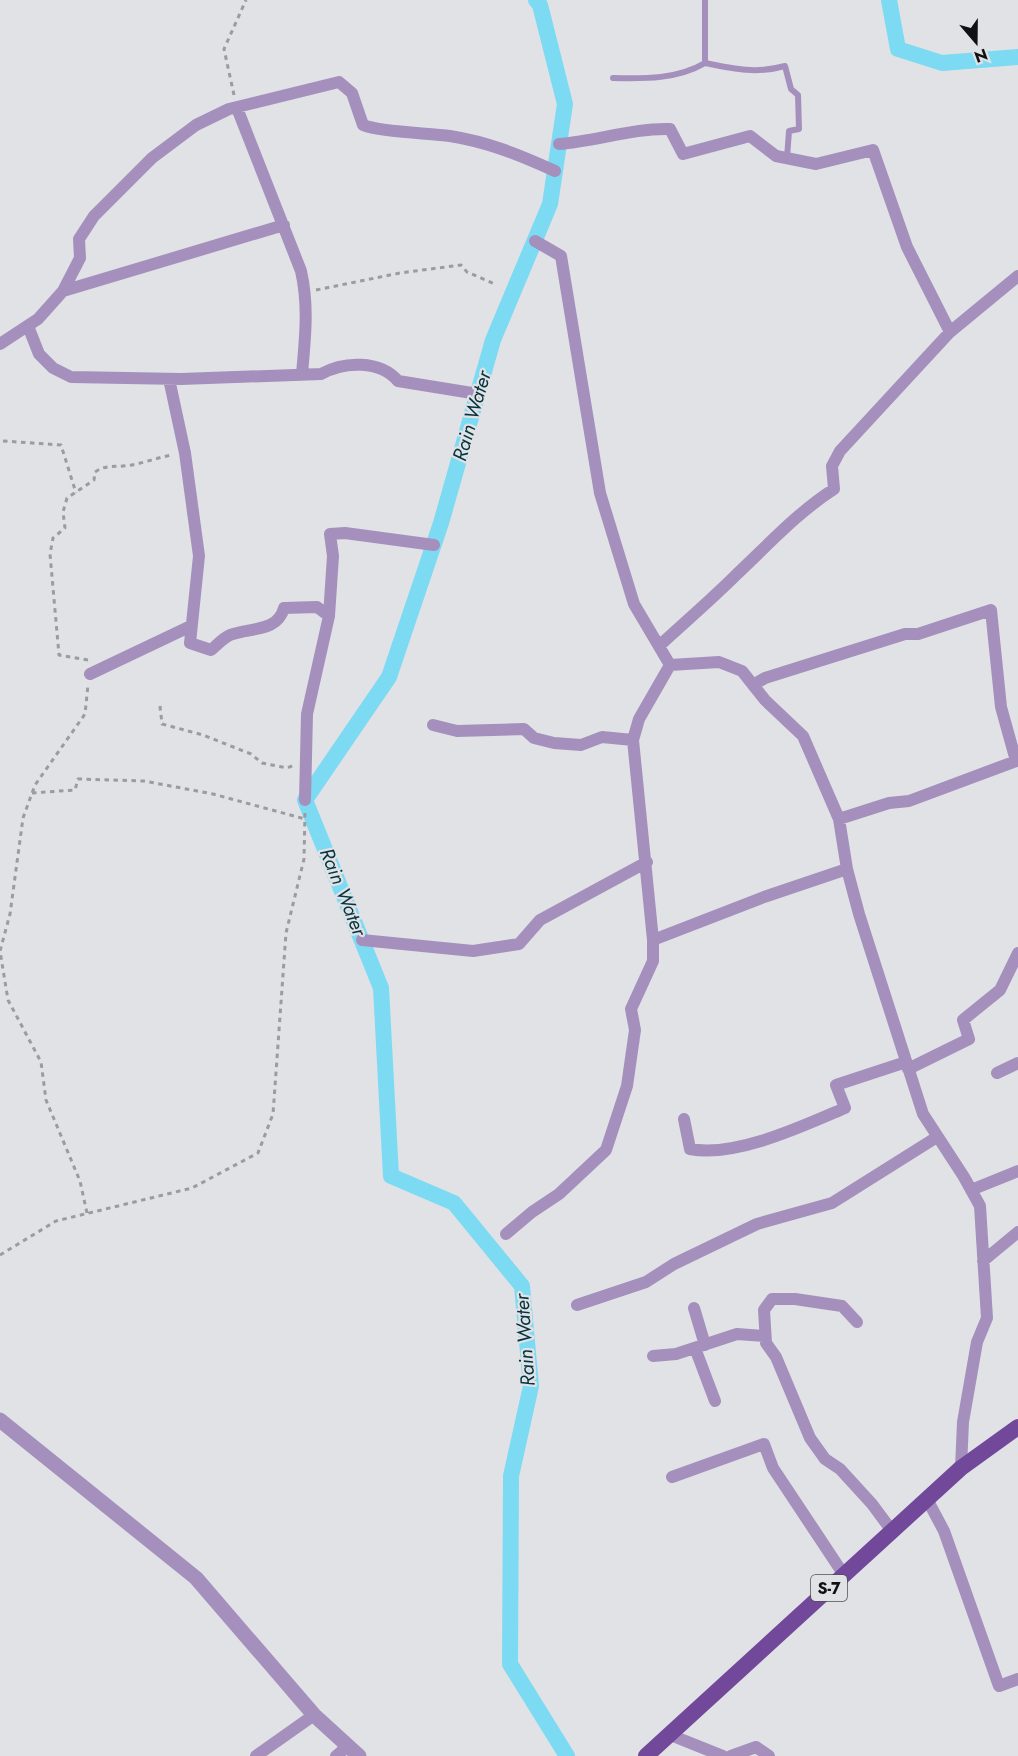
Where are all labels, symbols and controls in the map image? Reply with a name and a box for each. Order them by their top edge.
north arrow [946,12,1006,72]
text: N [971,43,991,69]
water label: Rain Water [445,366,499,465]
water label: Rain Water [312,844,374,942]
water label: Rain Water [507,1291,543,1387]
road number: S-7 [811,1575,847,1601]

